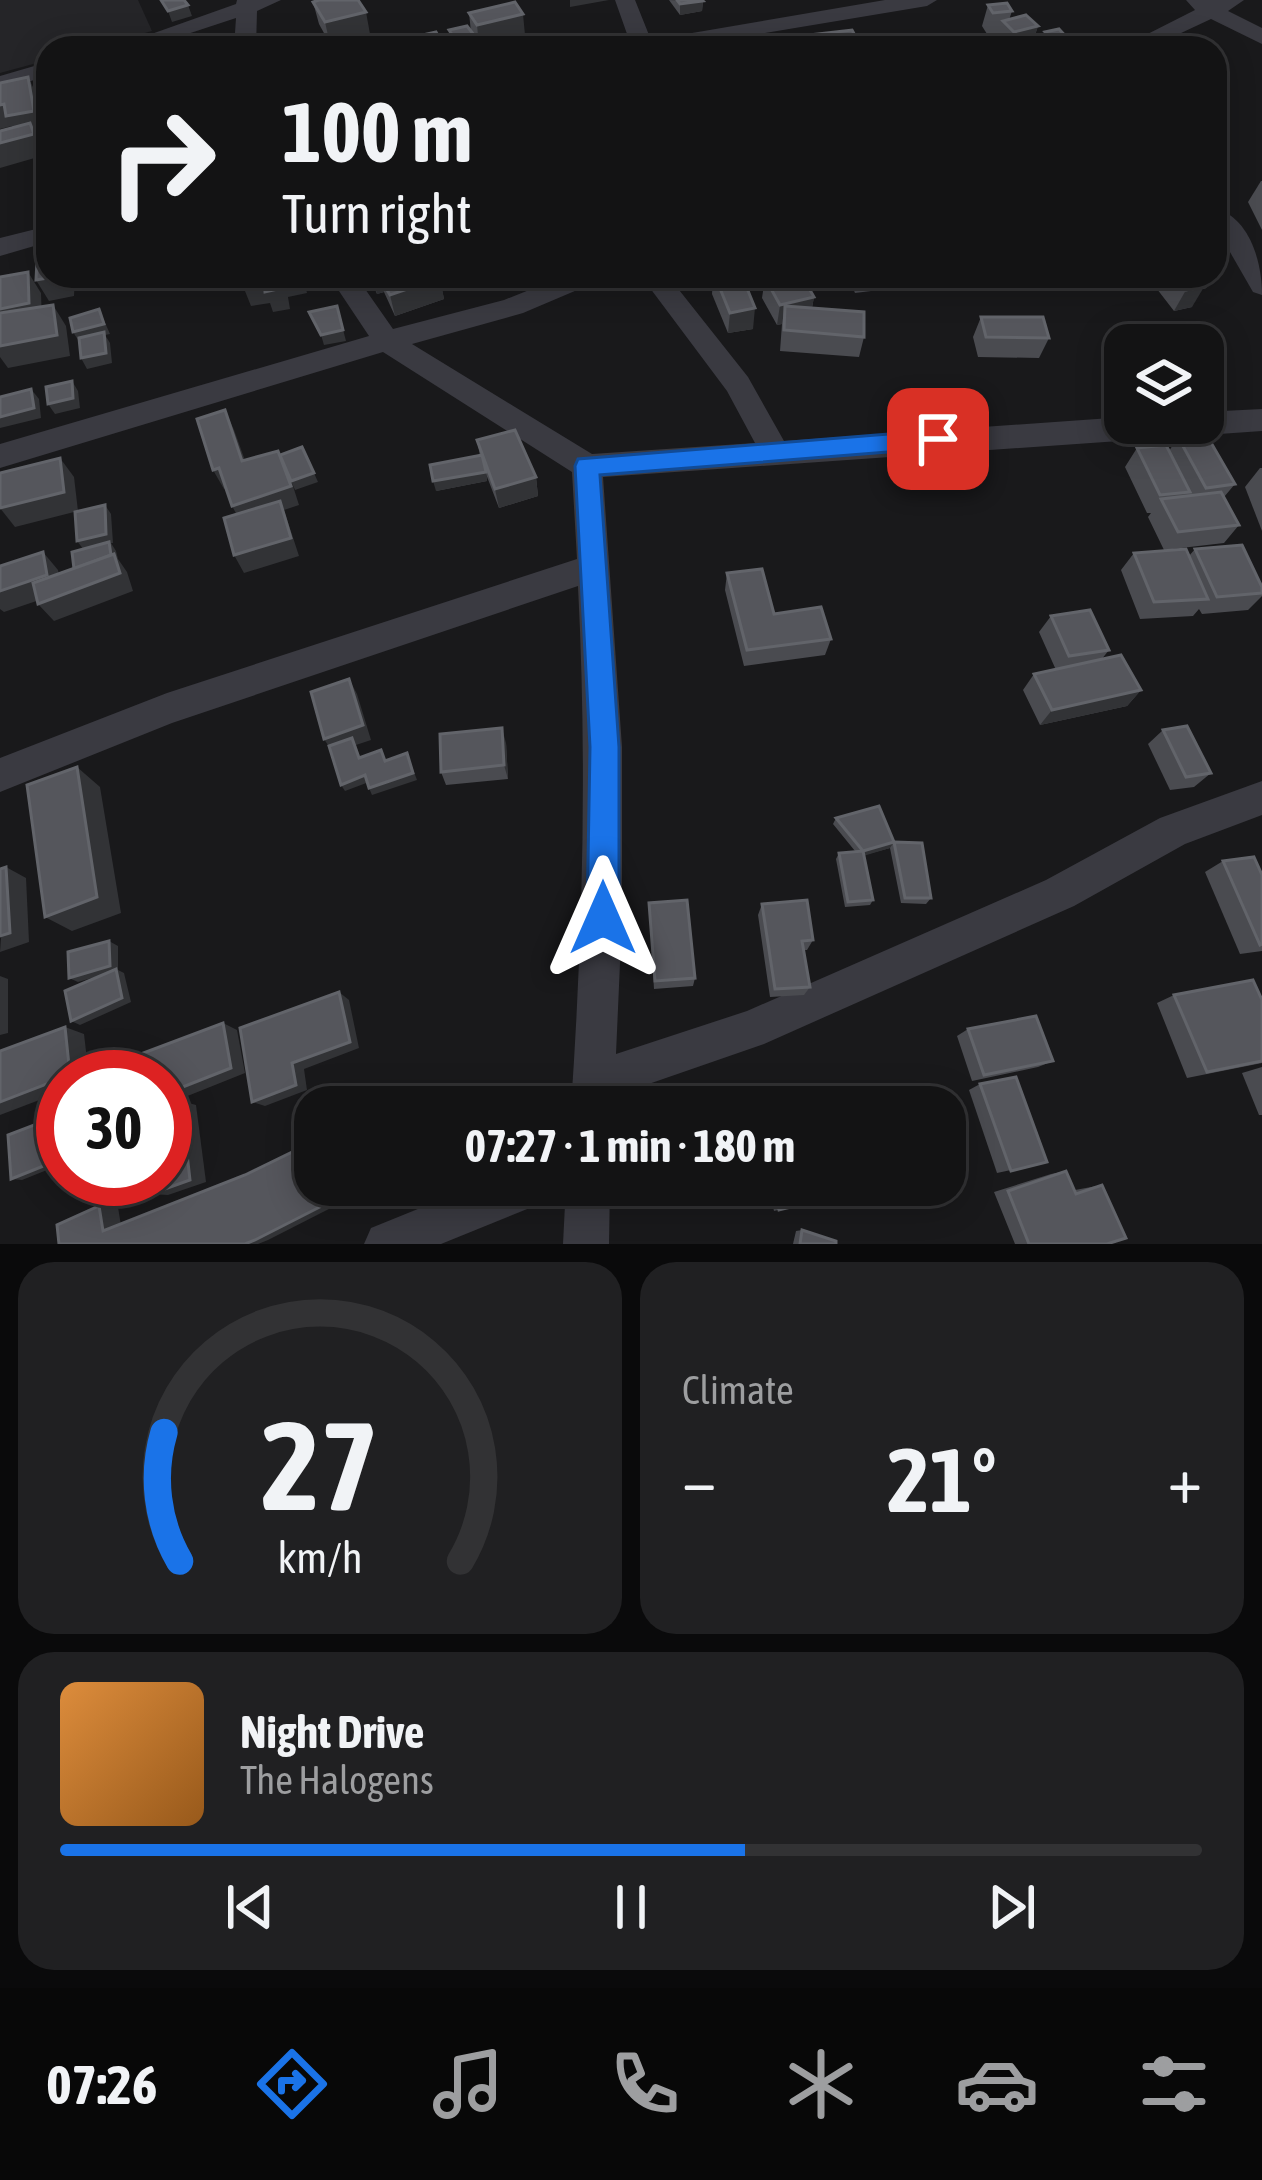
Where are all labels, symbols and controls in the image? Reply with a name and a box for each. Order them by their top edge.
icon: right [84,84,240,240]
text: 100 m [282,84,472,180]
text: Turn right [282,183,472,244]
map controls [1104,324,1224,444]
button: layers [1104,324,1224,444]
pin [887,388,989,490]
icon: arrive [905,406,971,472]
position arrow [540,855,666,981]
speed limit sign: 30 [36,1050,192,1206]
text: 07:27 · 1 min · 180 m [465,1120,795,1172]
text: Climate [682,1368,794,1412]
text: 27 [261,1393,379,1536]
text: 21° [887,1428,997,1531]
text: − [682,1441,716,1517]
text: + [1168,1441,1202,1517]
text: km/h [277,1533,363,1582]
text: Night Drive [240,1706,425,1758]
text: The Halogens [240,1758,434,1802]
icon: previous [217,1874,283,1940]
icon: pause [598,1874,664,1940]
icon: next [979,1874,1045,1940]
icon: directions [250,2042,334,2126]
icon: music [426,2042,510,2126]
icon: phone [603,2042,687,2126]
icon: climate [779,2042,863,2126]
icon: car [955,2042,1039,2126]
icon: filters [1132,2042,1216,2126]
text: 07:26 [46,2054,157,2115]

